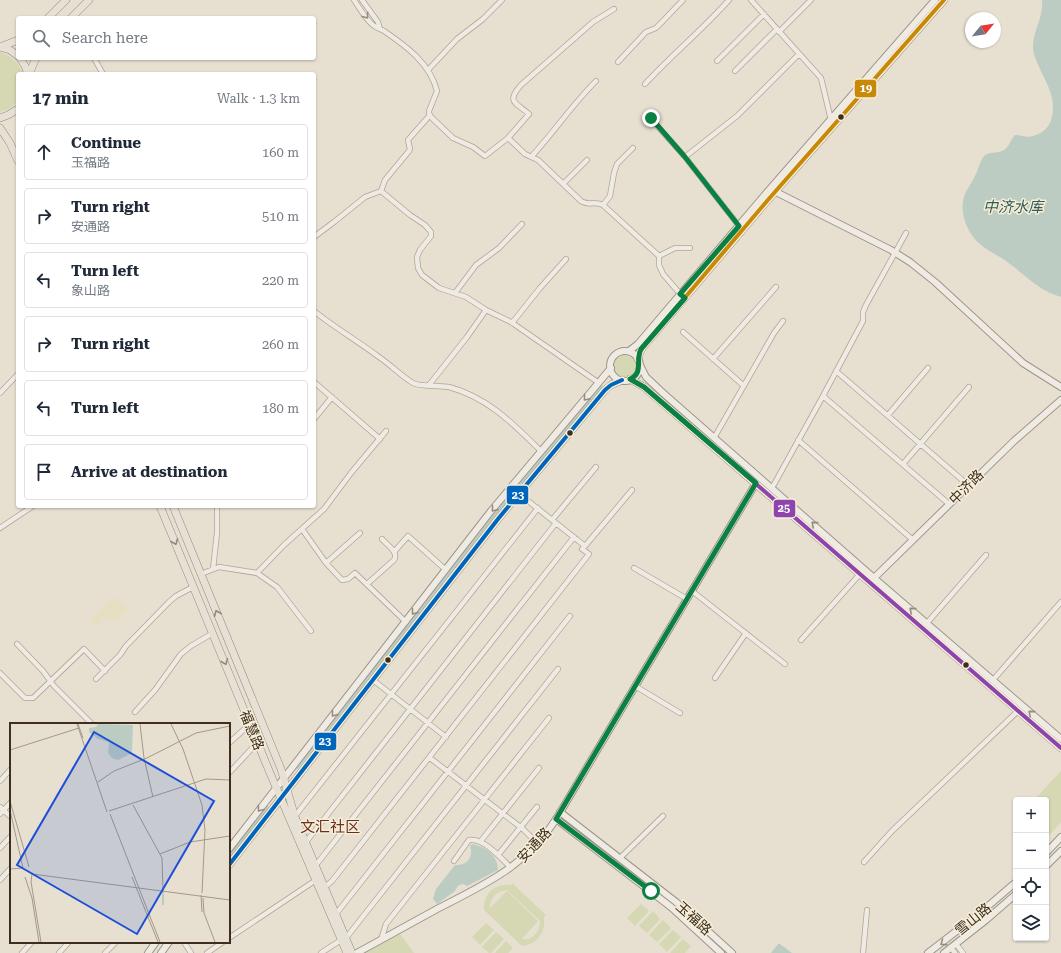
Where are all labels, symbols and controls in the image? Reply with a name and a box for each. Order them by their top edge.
one-way arrow [361,12,369,19]
north arrow [965,12,1001,48]
search box [16,16,316,60]
icon: search [30,27,52,49]
text: Search here [62,29,148,47]
line badge: 19 [854,79,877,98]
text: 19 [860,82,872,95]
text: 17 min [32,88,89,108]
text: Walk · 1.3 km [217,91,300,106]
route end [642,109,660,127]
unlabelled marker [836,112,846,122]
text: Continue [71,134,141,152]
icon: ahead [33,141,55,163]
text: 160 m [262,145,299,160]
text: 玉福路 [71,155,110,170]
text: Turn right [71,198,150,216]
water label: 中济水库 [983,198,1046,216]
icon: right [33,205,55,227]
text: 510 m [262,209,299,224]
text: 安通路 [71,219,110,234]
text: Turn left [71,262,139,280]
icon: left [33,269,55,291]
text: 220 m [262,273,299,288]
text: 象山路 [71,283,110,298]
icon: right [33,333,55,355]
text: Turn right [71,335,150,353]
text: 260 m [262,337,299,352]
one-way arrow [584,394,591,401]
icon: left [33,397,55,419]
text: Turn left [71,399,139,417]
text: 180 m [262,401,299,416]
unlabelled marker [565,428,575,438]
icon: arrive [33,461,55,483]
text: Arrive at destination [71,463,227,481]
street label: 中济路 [945,466,987,508]
line badge: 23 [506,485,529,505]
text: 23 [512,489,524,502]
line badge: 25 [773,499,796,518]
text: 25 [778,502,790,515]
one-way arrow [491,504,498,511]
one-way arrow [811,522,819,529]
one-way arrow [170,538,178,546]
one-way arrow [412,607,419,614]
one-way arrow [909,608,916,615]
one-way arrow [213,609,221,616]
unlabelled marker [383,655,393,665]
one-way arrow [220,659,228,666]
unlabelled marker [961,660,971,670]
street label: 福慧路 [237,708,267,752]
one-way arrow [332,710,339,717]
one-way arrow [1029,711,1036,718]
inset map [10,723,230,943]
line badge: 23 [314,732,337,751]
text: 23 [319,735,331,748]
map controls [1013,797,1049,941]
button: + [1013,797,1049,833]
one-way arrow [258,805,265,812]
district label: 文汇社区 [300,818,360,836]
street label: 安通路 [514,824,554,866]
button: − [1013,833,1049,869]
button: locate [1013,869,1049,905]
route start [642,882,660,900]
street label: 玉福路 [673,898,715,938]
street label: 雪山路 [952,900,994,938]
button: layers [1013,905,1049,941]
one-way arrow [940,938,947,945]

